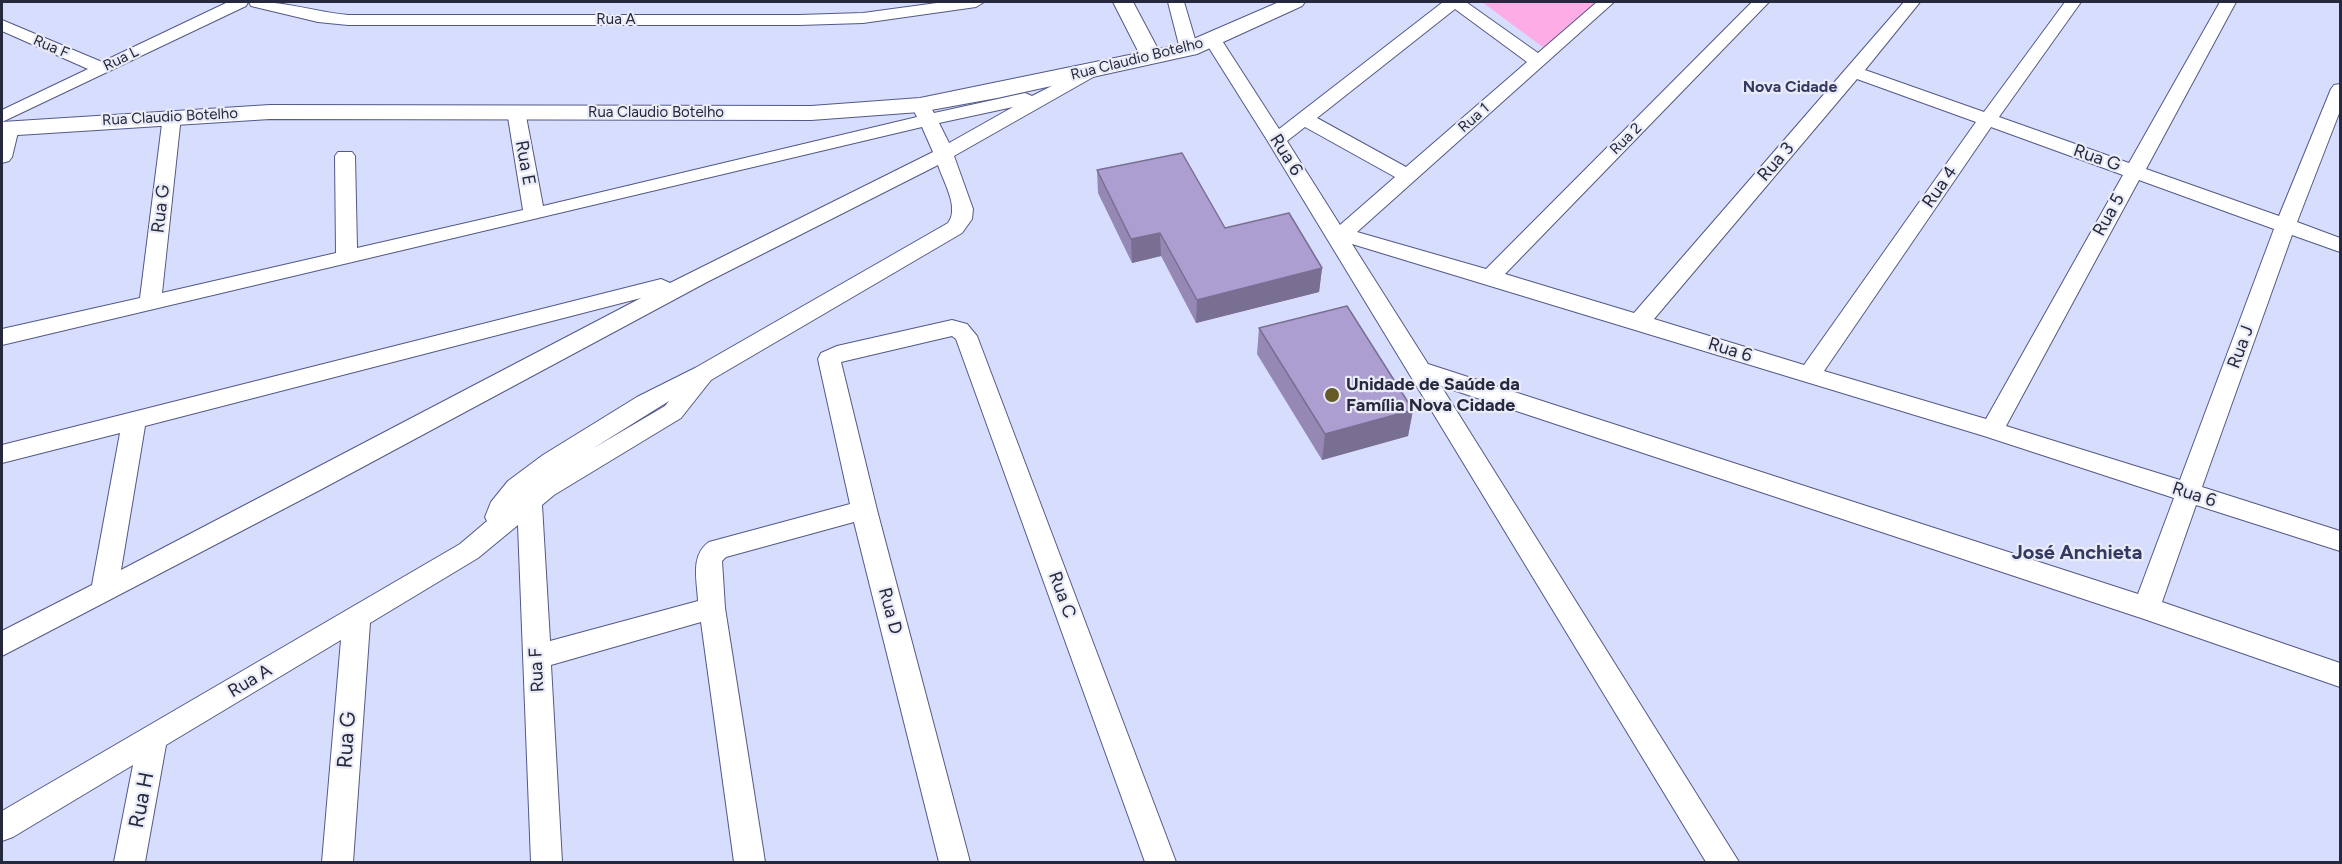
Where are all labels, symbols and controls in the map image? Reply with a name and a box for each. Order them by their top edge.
street label: Rua A [596,11,636,29]
street label: Rua F [30,31,72,63]
street label: Rua Claudio Botelho [1069,34,1205,84]
street label: Rua L [100,43,142,75]
district label: Nova Cidade [1743,77,1837,97]
street label: Rua 1 [1455,100,1493,136]
street label: Rua Claudio Botelho [102,104,238,130]
street label: Rua Claudio Botelho [588,104,724,122]
street label: Rua 2 [1606,119,1646,159]
street label: Rua 6 [1265,130,1307,180]
street label: Rua 3 [1753,138,1799,186]
street label: Rua E [510,139,540,187]
street label: Rua G [2070,140,2124,176]
street label: Rua 4 [1918,162,1962,212]
street label: Rua G [147,184,175,234]
street label: Rua 5 [2089,190,2129,240]
street label: Rua J [2223,323,2259,371]
street label: Rua 6 [1705,333,1755,367]
place label: Unidade de Saúde da Família Nova Cidade [1346,374,1520,416]
marker: Unidade de Saúde da Família Nova Cidade [1323,386,1341,404]
street label: Rua 6 [2169,478,2219,512]
district label: José Anchieta [2012,541,2142,565]
street label: Rua C [1044,569,1080,621]
street label: Rua D [873,585,907,637]
street label: Rua F [525,647,549,693]
street label: Rua A [224,660,276,702]
street label: Rua G [332,711,362,769]
street label: Rua H [124,770,160,830]

